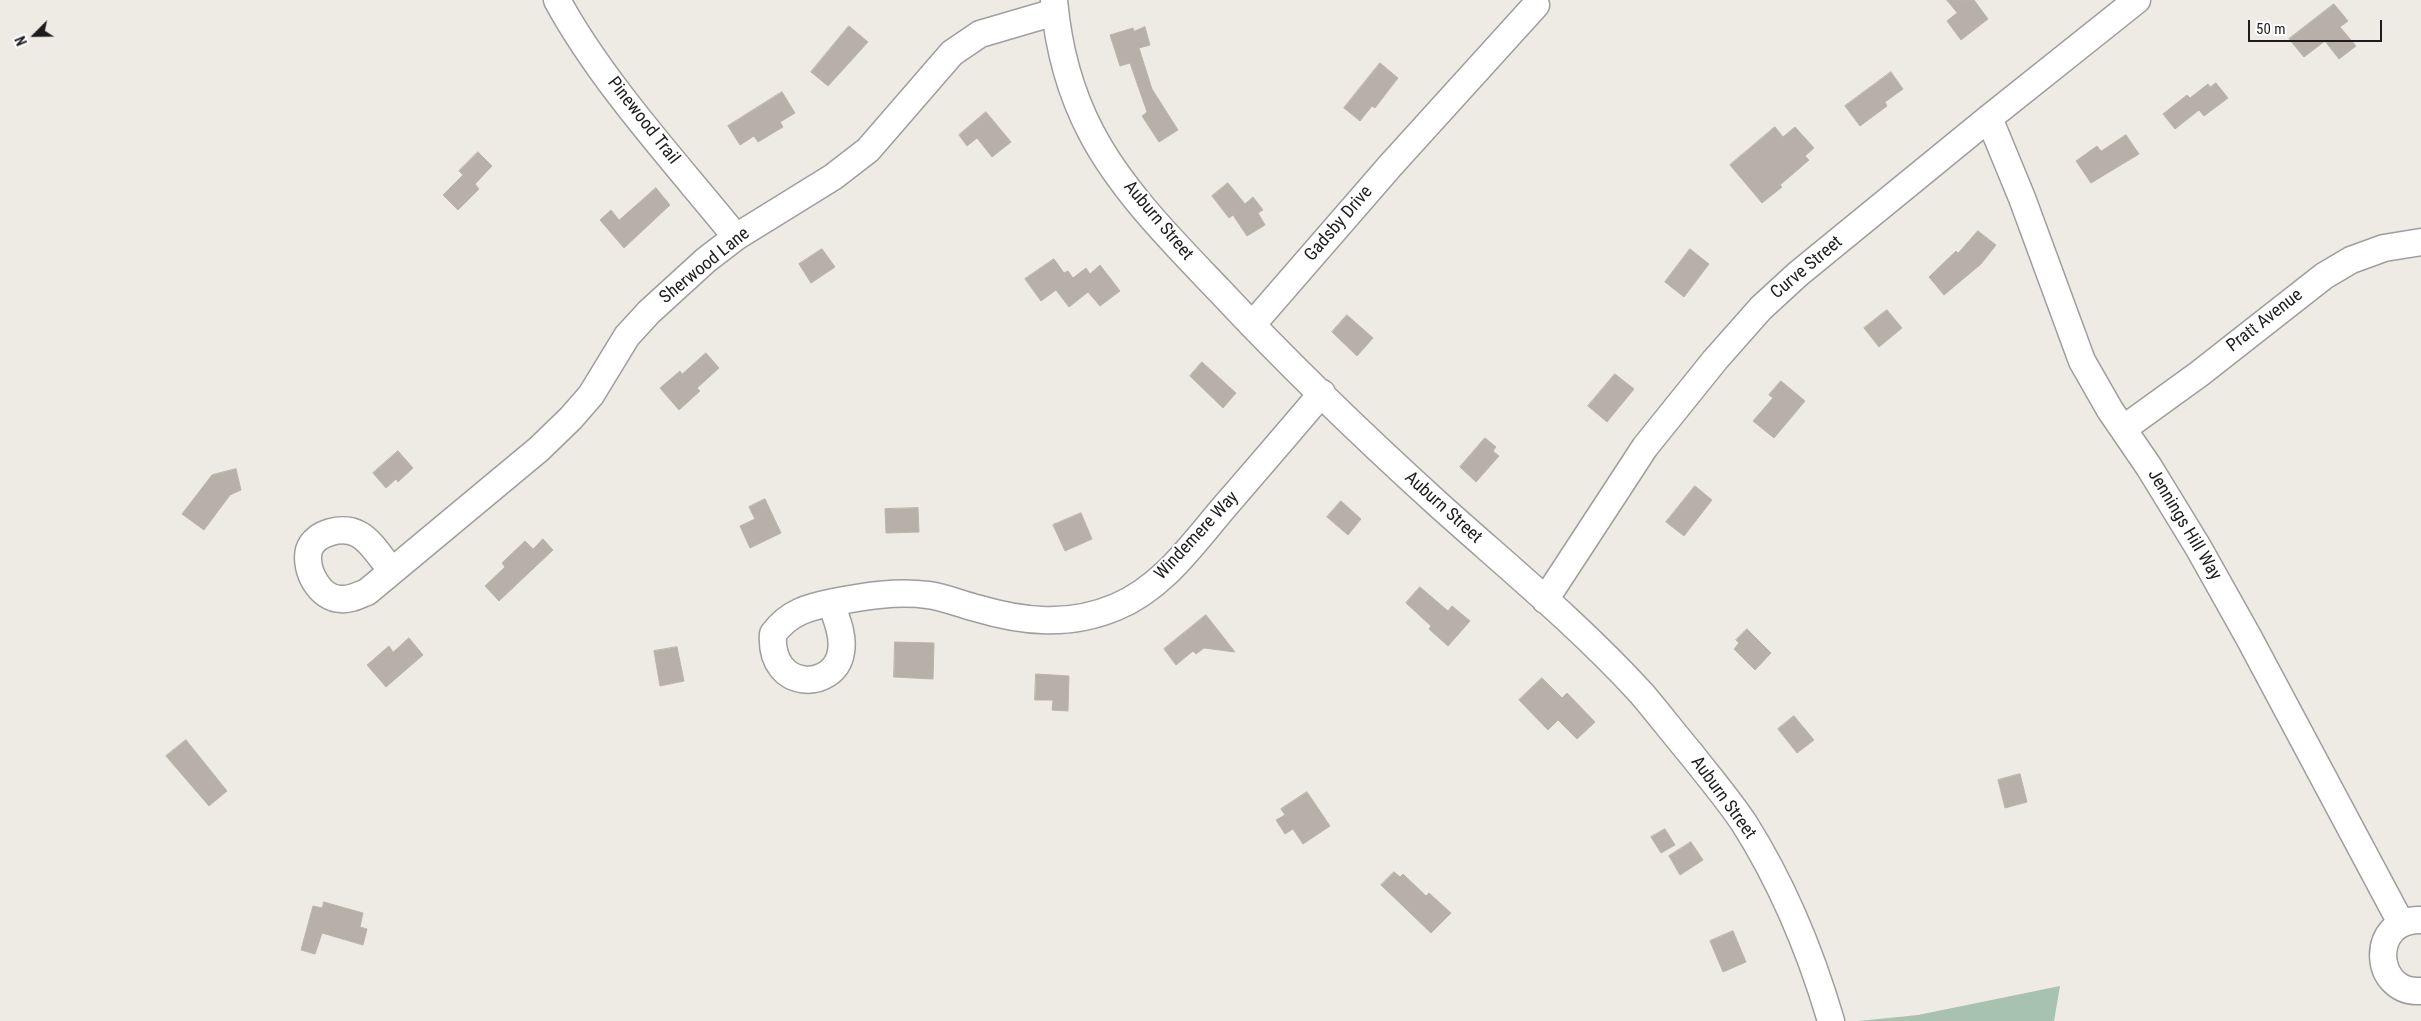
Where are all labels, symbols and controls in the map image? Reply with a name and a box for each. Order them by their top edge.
north arrow [10,10,60,60]
scale bar [2251,10,2385,42]
text: 50 m [2256,20,2286,38]
text: N [12,34,30,48]
street label: Pinewood Trail [602,73,684,169]
street label: Auburn Street [1119,177,1197,265]
street label: Gadsby Drive [1300,182,1378,266]
street label: Sherwood Lane [656,223,754,309]
street label: Curve Street [1767,232,1847,304]
street label: Pratt Avenue [2223,285,2307,357]
street label: Jennings Hill Way [2142,466,2226,584]
street label: Auburn Street [1400,467,1486,549]
street label: Windemere Way [1150,487,1244,585]
street label: Auburn Street [1686,752,1760,844]

